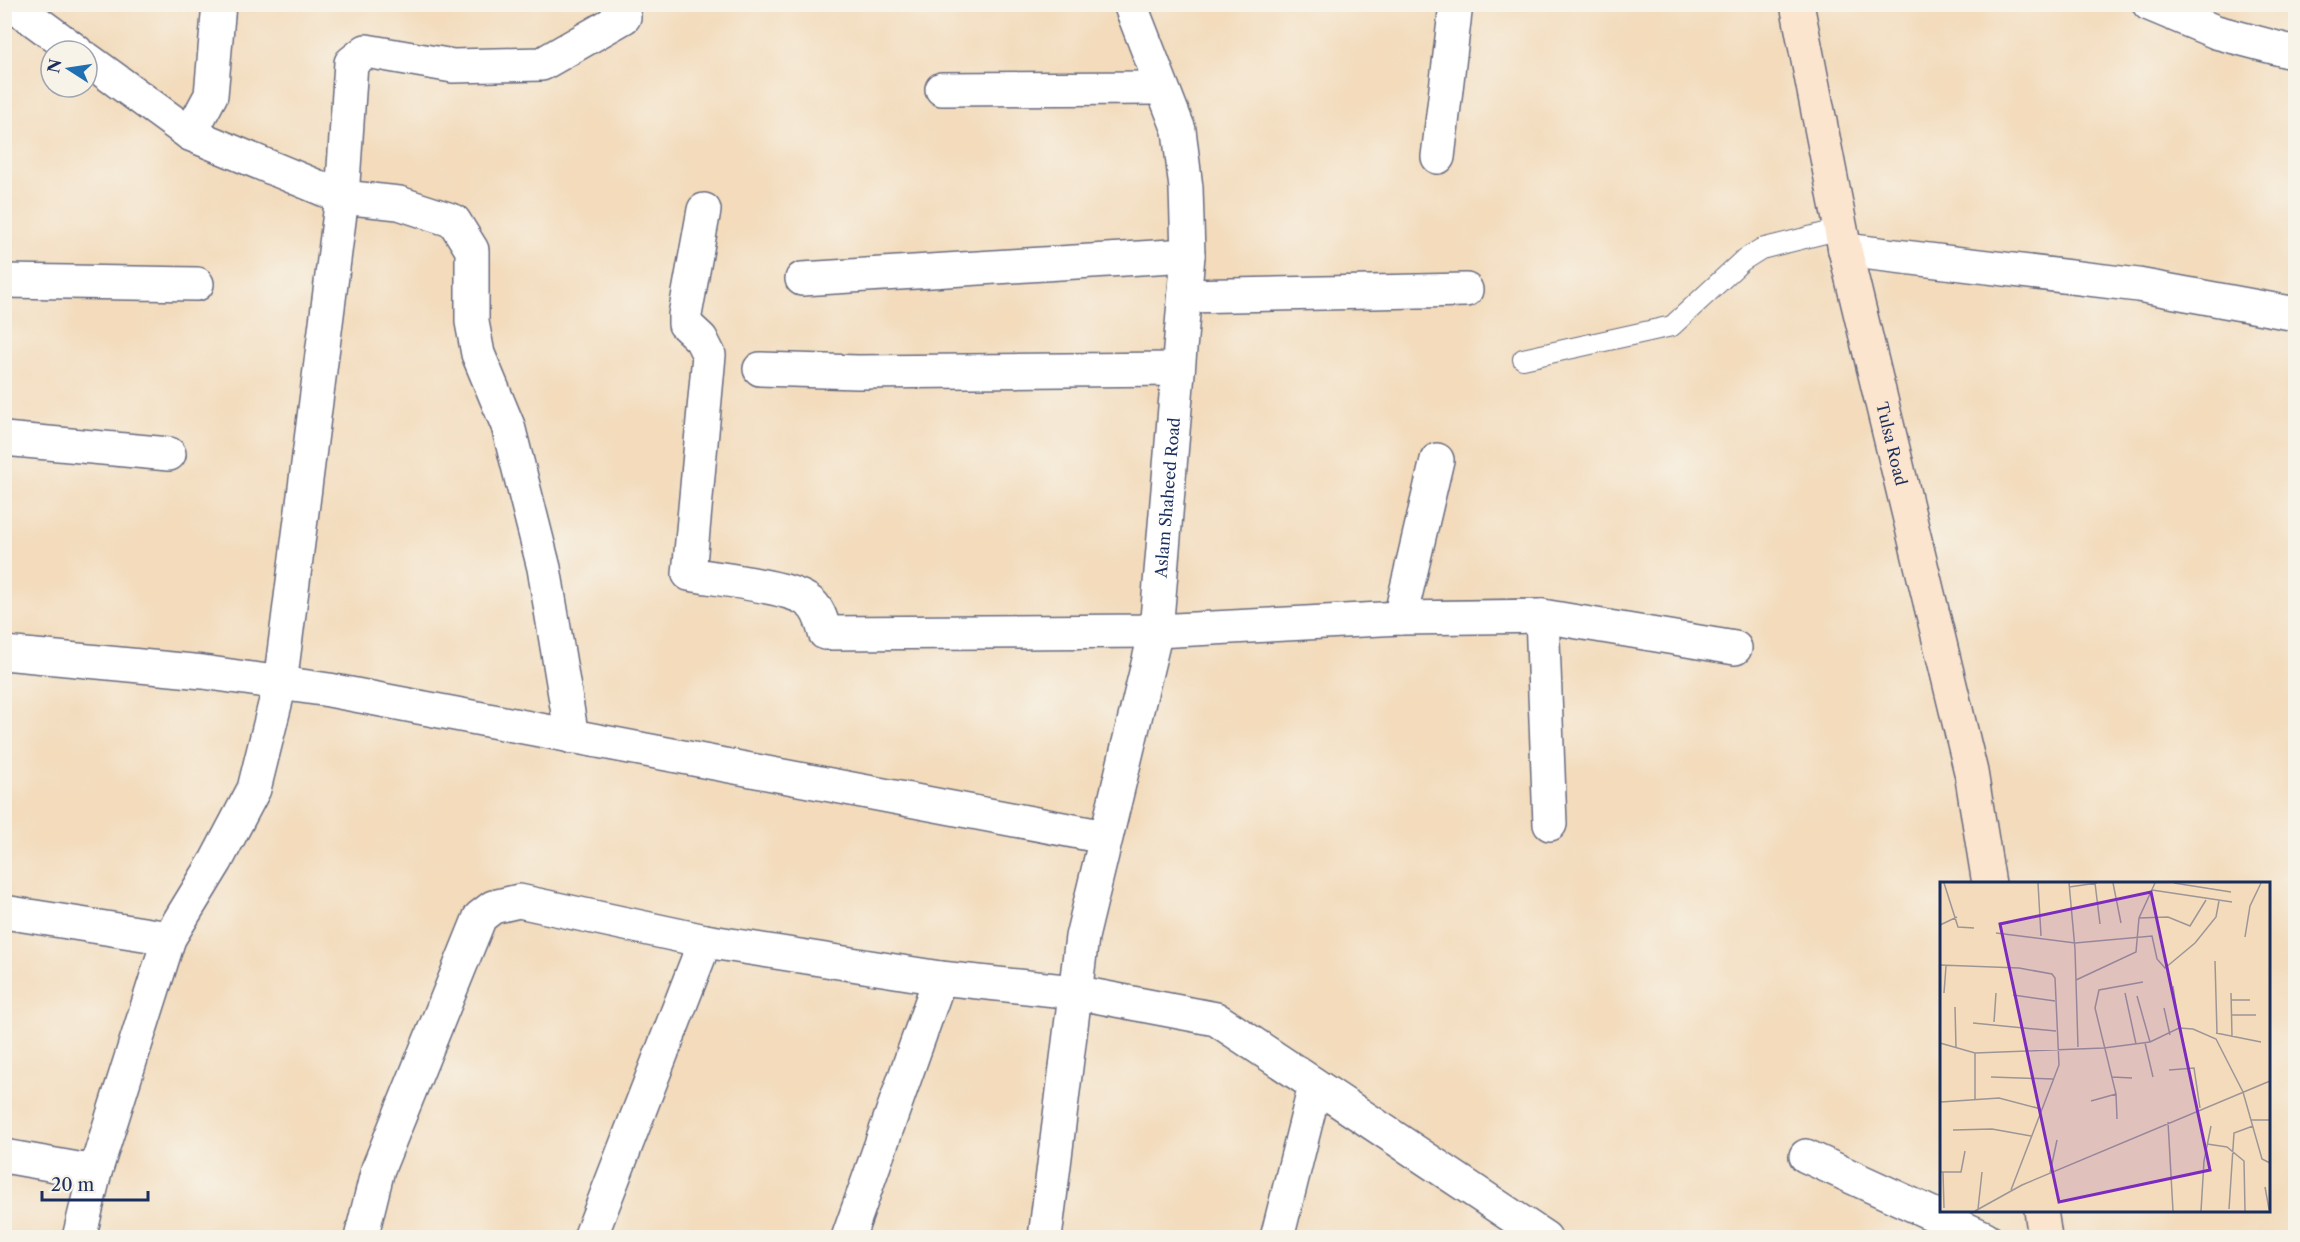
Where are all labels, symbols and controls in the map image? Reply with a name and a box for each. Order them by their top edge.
north arrow [39,39,99,99]
text: N [43,57,66,75]
street label: Tulsa Road [1872,400,1912,488]
street label: Aslam Shaheed Road [1150,416,1184,580]
inset map [1940,882,2270,1212]
scale bar [42,1164,148,1202]
text: 20 m [51,1174,95,1196]

